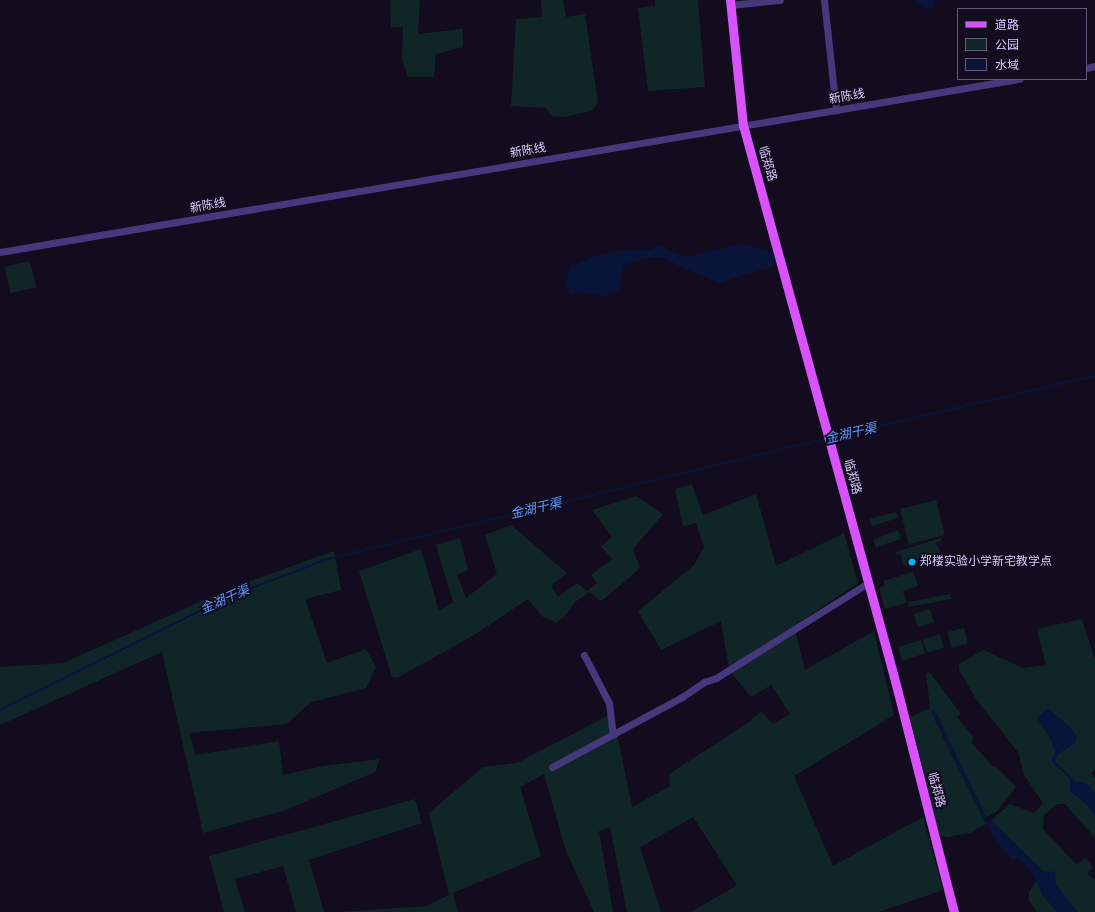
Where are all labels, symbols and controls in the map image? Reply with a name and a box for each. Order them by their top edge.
legend [957,8,1087,80]
text: 道路 [995,16,1019,34]
text: 公园 [995,36,1019,54]
text: 水域 [995,56,1019,74]
street label: 新陈线 [828,87,866,107]
street label: 新陈线 [509,141,547,161]
street label: 临郑路 [755,145,779,183]
street label: 新陈线 [189,196,227,216]
water label: 金湖干渠 [824,421,878,447]
street label: 临郑路 [840,458,864,496]
water label: 金湖干渠 [509,496,563,522]
place label: 郑楼实验小学新宅教学点 [920,555,1052,569]
marker: 郑楼实验小学新宅教学点 [907,557,917,567]
water label: 金湖干渠 [198,582,252,618]
street label: 临郑路 [924,771,948,809]

